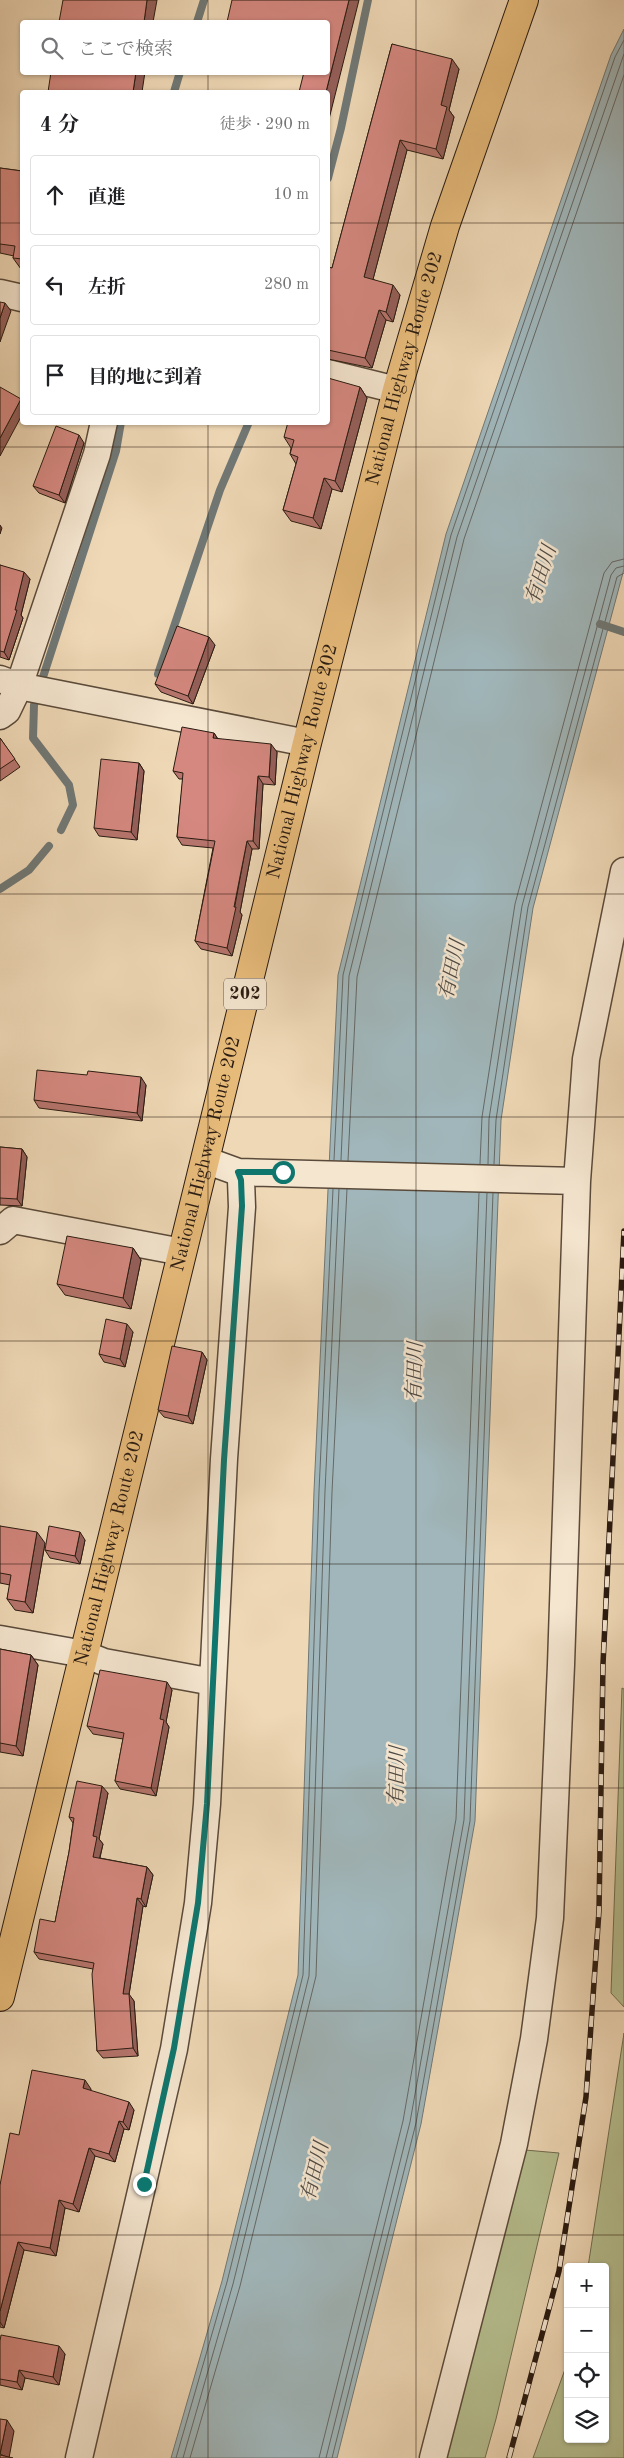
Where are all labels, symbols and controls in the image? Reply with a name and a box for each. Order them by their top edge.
search box [20,20,330,75]
icon: search [38,34,66,62]
text: ここで検索 [78,41,173,60]
text: 4 分 [40,115,79,136]
text: 徒歩 · 290 m [220,117,310,133]
icon: ahead [41,181,69,209]
text: 10 m [273,187,309,203]
text: 直進 [88,189,126,208]
street label: National Highway Route 202 [364,250,446,488]
icon: left [41,271,69,299]
text: 280 m [264,277,309,293]
text: 左折 [88,279,126,298]
icon: arrive [41,361,69,389]
text: 目的地に到着 [88,369,202,388]
water label: 有田川 [521,541,561,607]
street label: National Highway Route 202 [264,642,341,881]
water label: 有田川 [435,936,469,1001]
road number: 202 [224,979,266,1010]
street label: National Highway Route 202 [168,1034,244,1274]
route start [272,1161,295,1184]
water label: 有田川 [403,1340,427,1402]
street label: National Highway Route 202 [72,1429,148,1668]
water label: 有田川 [385,1744,409,1806]
water label: 有田川 [297,2138,333,2204]
route end [133,2173,156,2196]
map controls [564,2263,609,2443]
button: + [564,2263,609,2308]
button: − [564,2308,609,2353]
button: locate [564,2353,609,2398]
button: layers [564,2398,609,2443]

